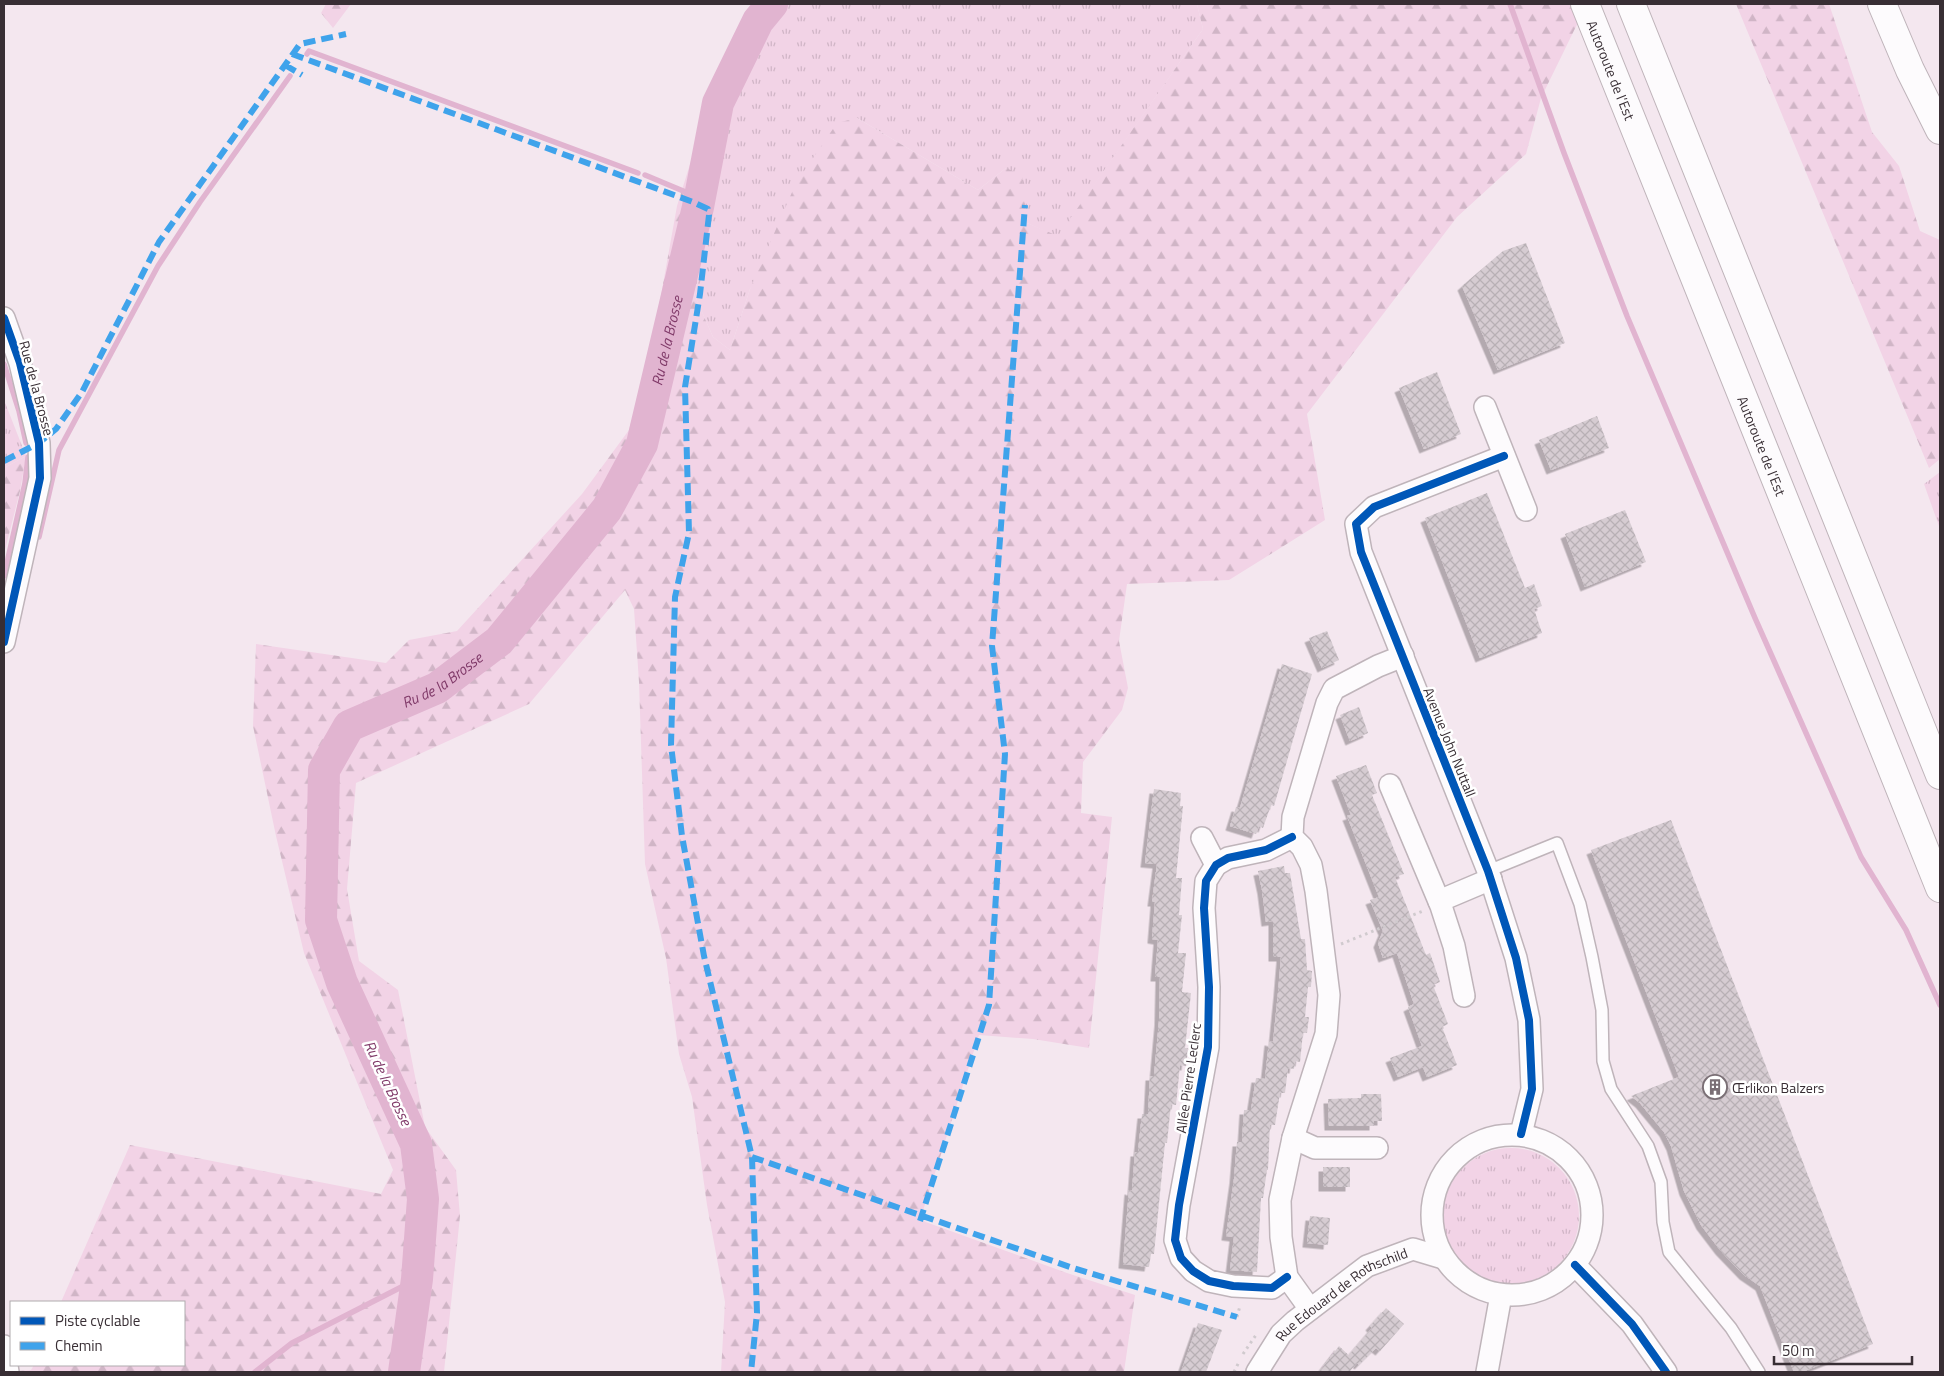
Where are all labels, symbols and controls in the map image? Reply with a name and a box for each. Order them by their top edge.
street label: Autoroute de l’Est [1582,17,1641,123]
water label: Ru de la Brosse [645,292,688,388]
street label: Rue de la Brosse [14,338,60,438]
street label: Autoroute de l’Est [1733,393,1792,499]
water label: Ru de la Brosse [398,646,488,713]
street label: Avenue John Nuttall [1418,684,1482,800]
street label: Allée Pierre Leclerc [1170,1022,1206,1134]
water label: Ru de la Brosse [358,1037,418,1130]
building icon: Œrlikon Balzers [1702,1074,1728,1100]
place label: Œrlikon Balzers [1732,1077,1824,1098]
street label: Rue Edouard de Rothschild [1269,1241,1410,1345]
legend [10,1301,185,1366]
text: Piste cyclable [55,1309,140,1332]
text: Chemin [55,1334,103,1357]
scale bar [1774,1334,1912,1366]
text: 50 m [1782,1339,1815,1362]

